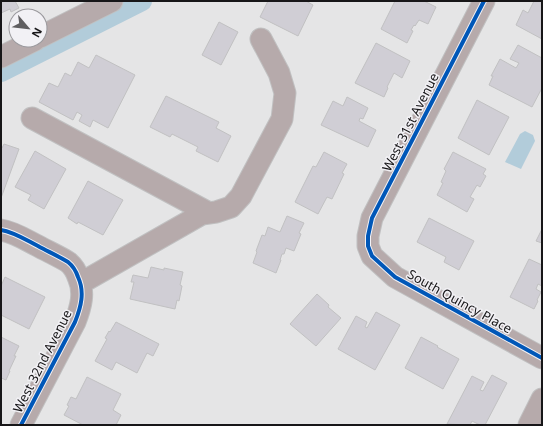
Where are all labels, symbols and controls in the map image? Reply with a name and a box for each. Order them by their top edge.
north arrow [8,8,48,48]
text: N [29,25,46,40]
street label: West 31st Avenue [377,70,443,174]
street label: South Quincy Place [404,265,516,337]
street label: West 32nd Avenue [8,306,76,416]

